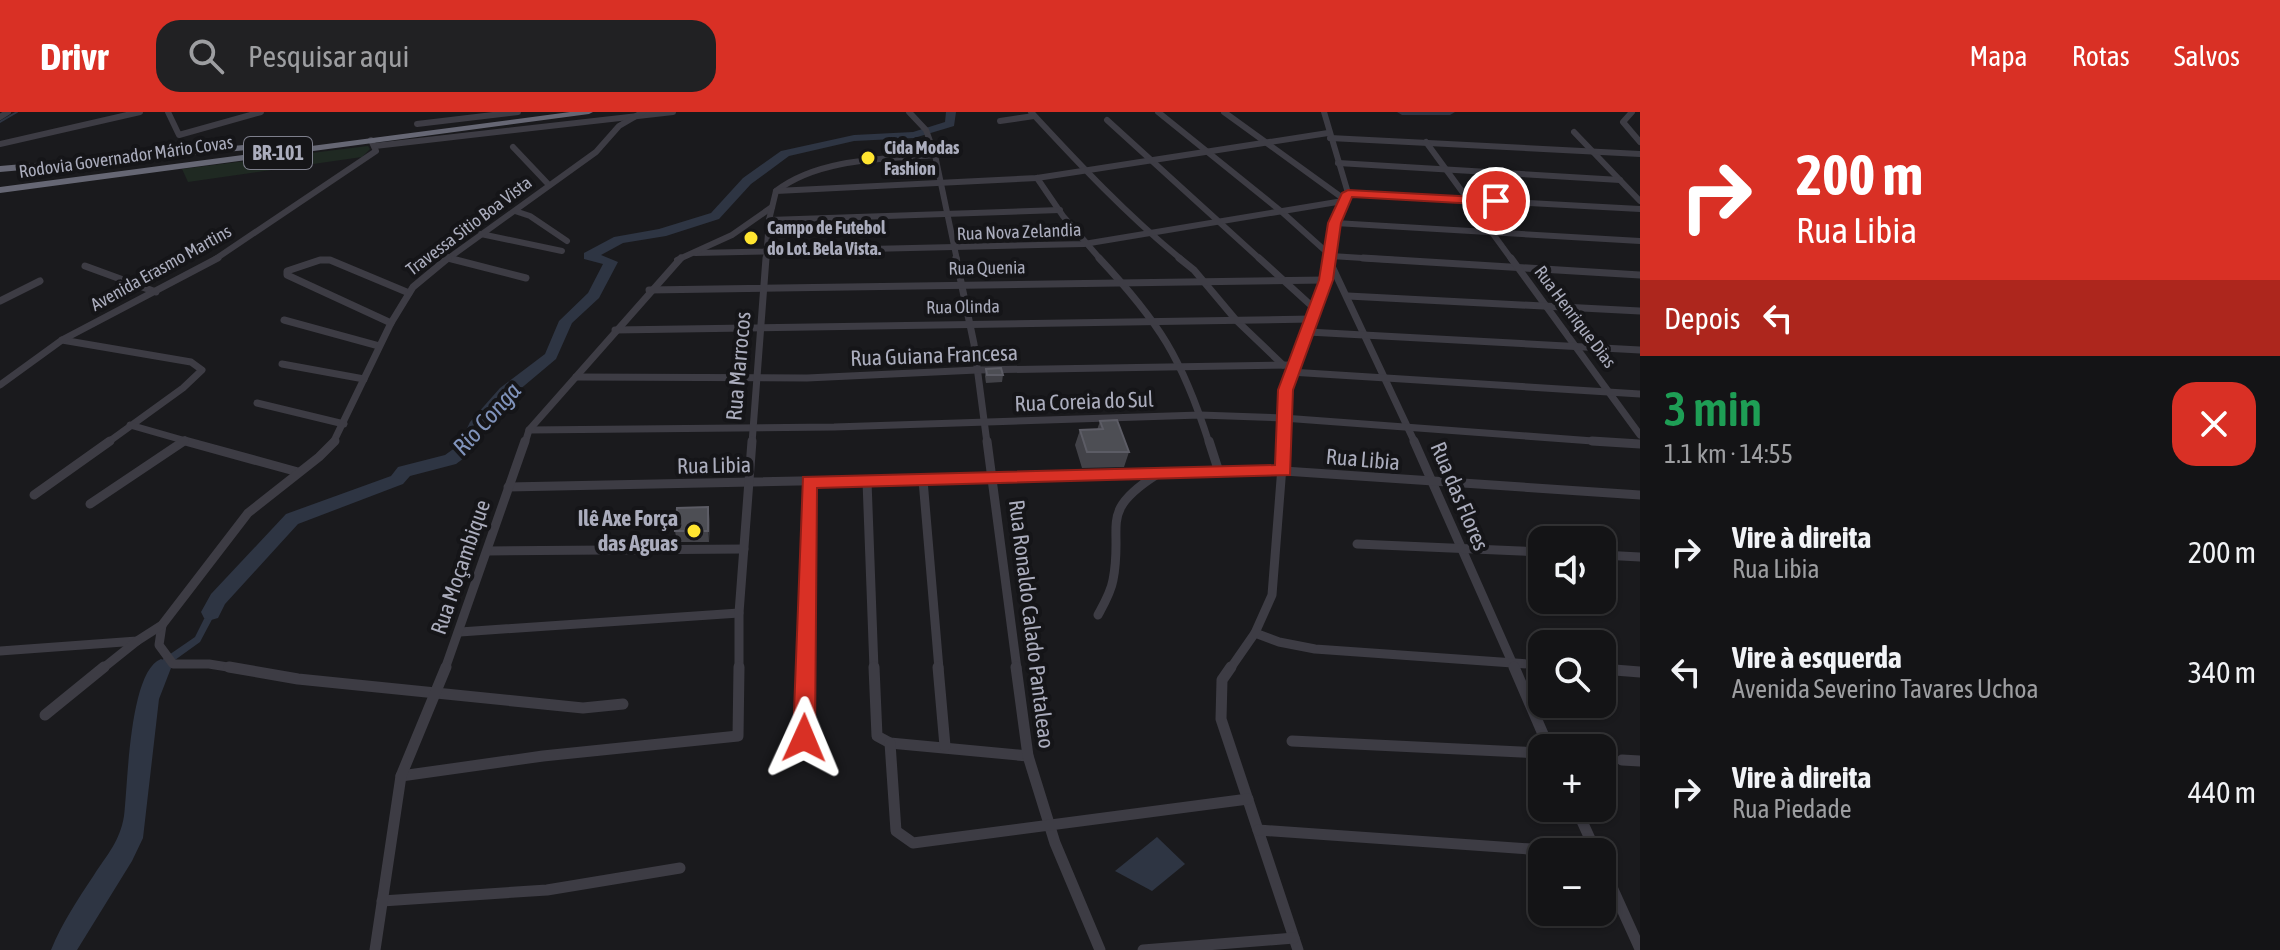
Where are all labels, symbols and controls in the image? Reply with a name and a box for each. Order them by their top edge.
search box [156,20,716,92]
icon: search [184,34,228,78]
text: Drivr [40,35,108,78]
text: Pesquisar aqui [248,39,409,73]
text: Mapa [1970,40,2028,72]
text: Rotas [2072,40,2130,72]
text: Salvos [2174,40,2240,72]
street label: Rodovia Governador Mário Covas [17,131,234,182]
road number: BR-101 [244,137,312,169]
place label: Cida Modas Fashion [884,137,960,179]
text: 200 m [1796,143,1923,207]
icon: right [1664,144,1768,248]
marker: Cida Modas Fashion [859,149,877,167]
pin [1462,167,1530,235]
street label: Travessa Sitio Boa Vista [402,172,536,280]
icon: arrive [1474,179,1518,223]
text: Rua Libia [1796,209,1917,251]
place label: Campo de Futebol do Lot. Bela Vista. [767,217,886,259]
street label: Rua Nova Zelandia [956,219,1082,244]
street label: Avenida Erasmo Martins [87,220,235,315]
marker: Campo de Futebol do Lot. Bela Vista. [742,229,760,247]
street label: Rua Quenia [948,256,1026,279]
street label: Rua Henrique Dias [1530,262,1621,372]
street label: Rua Olinda [926,295,1000,318]
icon: left [1756,296,1800,340]
text: Depois [1664,301,1740,335]
street label: Rua Marrocos [720,310,756,422]
street label: Rua Guiana Francesa [850,339,1018,371]
water label: Rio Conga [447,377,526,460]
text: 3 min [1664,381,1762,436]
button: close [2172,382,2256,466]
street label: Rua Coreia do Sul [1014,386,1154,416]
street label: Rua das Flores [1425,438,1495,554]
text: 1.1 km · 14:55 [1664,439,1793,469]
street label: Rua Libia [1325,443,1401,475]
street label: Rua Libia [677,451,751,479]
street label: Rua Moçambique [425,496,495,638]
street label: Rua Ronaldo Calado Pantaleao [1004,498,1060,750]
place label: Ilê Axe Força das Aguas [578,505,678,556]
text: Vire à direita [1732,520,1871,554]
marker: Ilê Axe Força das Aguas [685,522,703,540]
map controls [1528,526,1616,926]
button: sound [1528,526,1616,614]
icon: right [1664,530,1708,574]
text: 200 m [2188,535,2256,569]
text: Rua Libia [1732,554,1820,584]
button: search [1528,630,1616,718]
text: Vire à esquerda [1732,640,1902,674]
icon: left [1664,650,1708,694]
text: 340 m [2188,655,2256,689]
text: Avenida Severino Tavares Uchoa [1732,674,2039,704]
position arrow [762,696,846,780]
button: + [1528,734,1616,822]
text: Vire à direita [1732,760,1871,794]
icon: right [1664,770,1708,814]
text: 440 m [2188,775,2256,809]
text: Rua Piedade [1732,794,1852,824]
button: − [1528,838,1616,926]

